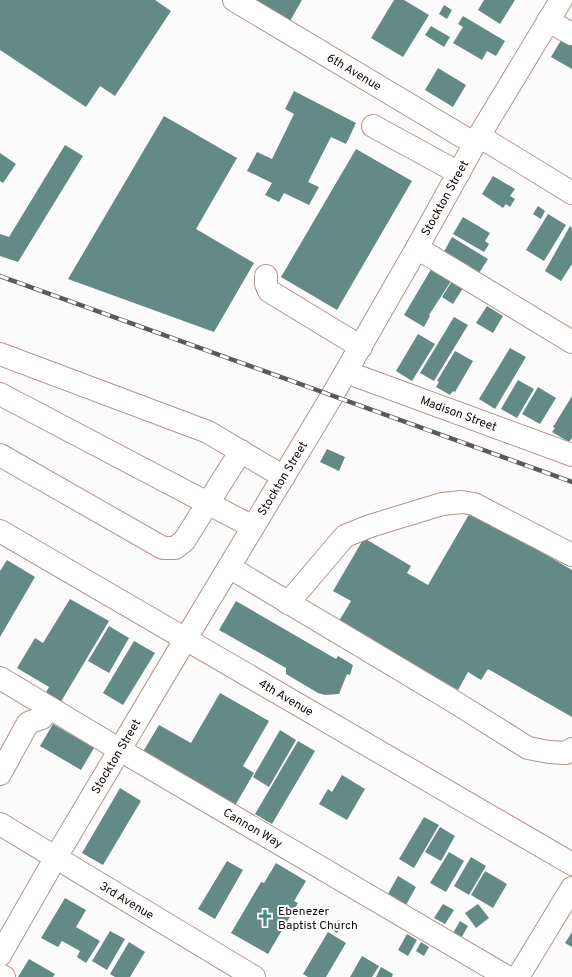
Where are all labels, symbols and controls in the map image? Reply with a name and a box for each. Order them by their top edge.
street label: 6th Avenue [323,50,384,95]
street label: Stockton Street [418,158,473,239]
street label: Madison Street [418,393,499,436]
street label: Stockton Street [255,439,312,519]
street label: 4th Avenue [255,676,316,721]
street label: Stockton Street [88,716,145,797]
street label: Cannon Way [220,805,285,853]
street label: 3rd Avenue [96,879,156,924]
place label: Ebenezer Baptist Church [278,904,358,934]
church icon: Ebenezer Baptist Church [255,908,275,928]

